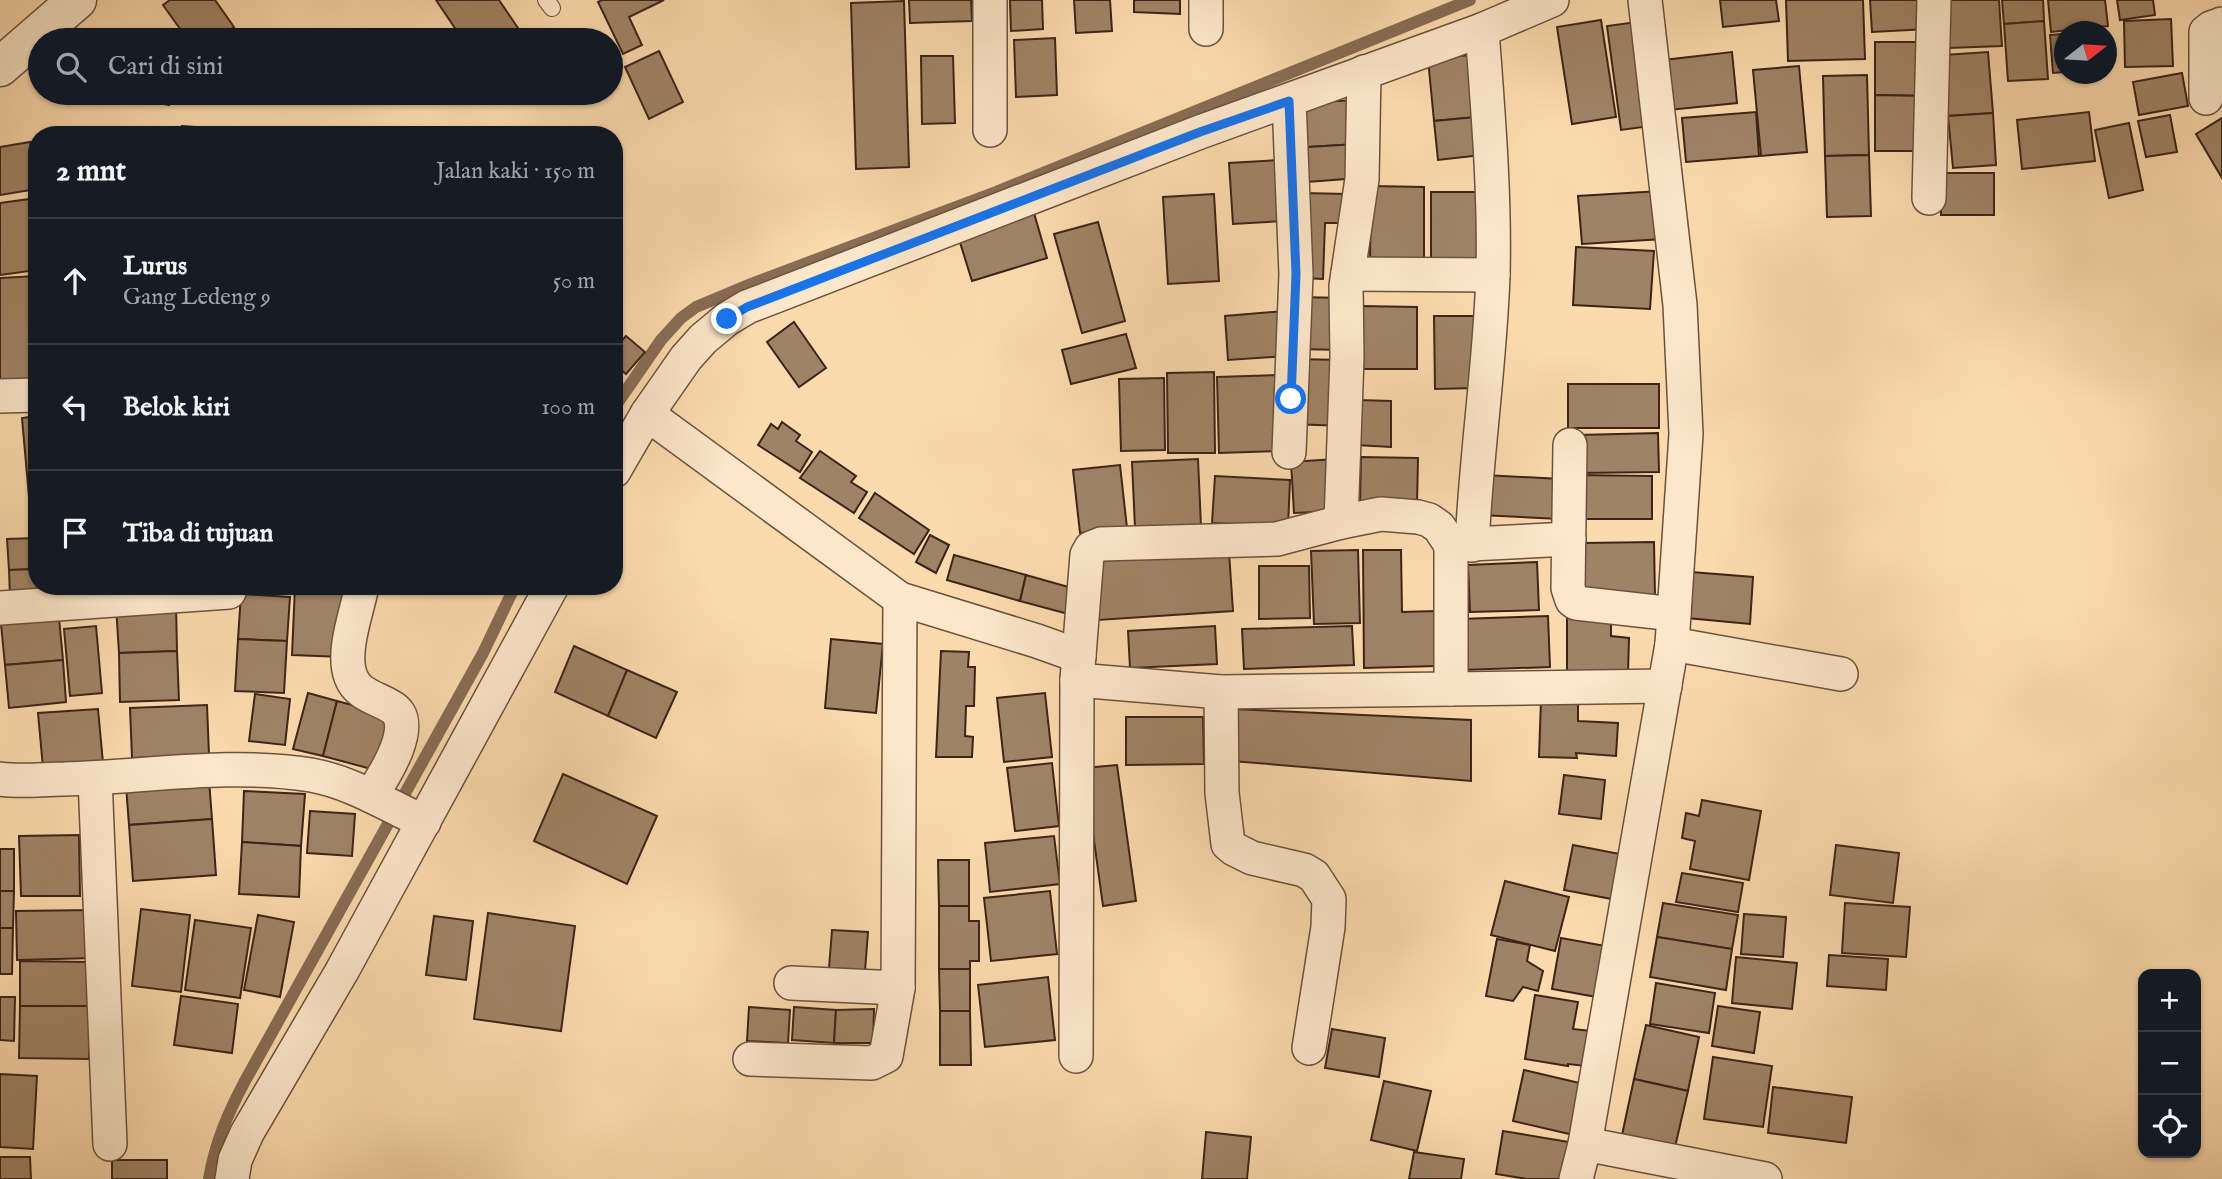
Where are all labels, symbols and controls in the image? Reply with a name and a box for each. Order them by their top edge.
north arrow [2054,21,2117,84]
search box [28,28,623,105]
icon: search [52,48,90,86]
text: Cari di sini [108,50,223,83]
text: 2 mnt [56,153,126,191]
text: Jalan kaki · 150 m [436,157,595,186]
text: Lurus [123,250,187,283]
icon: ahead [56,262,94,300]
text: 50 m [553,267,595,296]
text: Gang Ledeng 9 [123,283,271,312]
route end [711,303,742,334]
route start [1275,383,1306,414]
icon: left [56,388,94,426]
text: Belok kiri [123,391,230,424]
text: 100 m [541,393,595,422]
icon: arrive [56,514,94,552]
text: Tiba di tujuan [123,517,273,550]
map controls [2138,969,2201,1158]
button: + [2138,969,2201,1032]
button: − [2138,1032,2201,1095]
button: locate [2138,1095,2201,1158]

